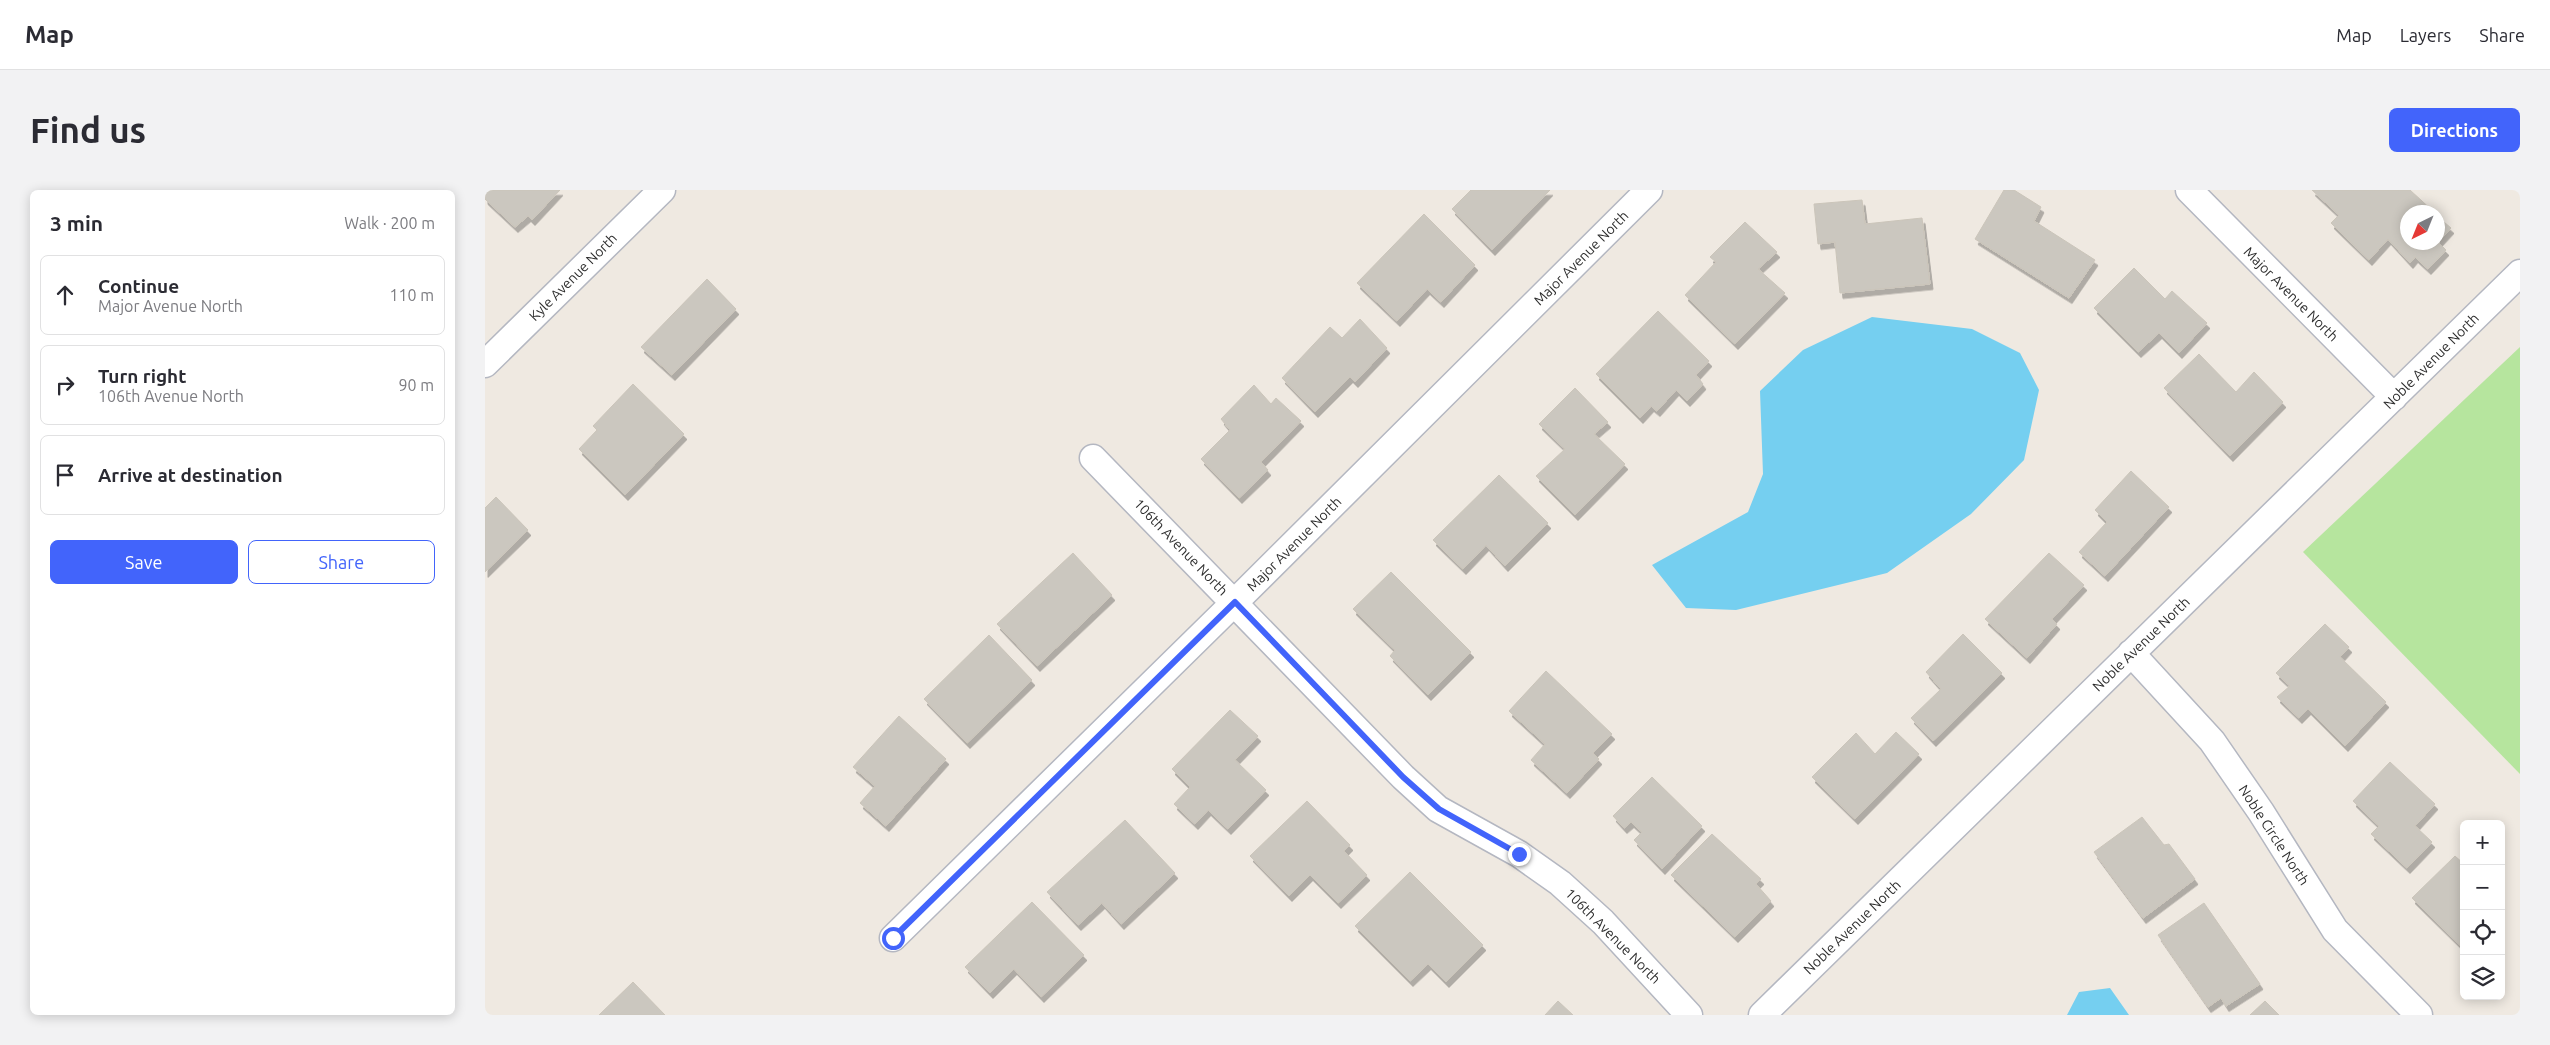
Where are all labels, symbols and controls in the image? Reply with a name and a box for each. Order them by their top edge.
text: Map [25,21,74,48]
text: Map [2336,25,2372,45]
text: Layers [2400,25,2451,45]
text: Share [2479,25,2525,45]
button: Directions [2389,108,2520,152]
text: Find us [30,110,146,150]
north arrow [2400,205,2445,250]
street label: Major Avenue North [1531,208,1631,308]
text: 3 min [50,211,103,235]
text: Walk · 200 m [344,214,435,232]
street label: Kyle Avenue North [526,230,620,324]
street label: Major Avenue North [2241,244,2341,344]
text: Continue [98,275,179,297]
icon: ahead [51,281,79,309]
text: 110 m [389,286,434,304]
text: Major Avenue North [98,297,243,315]
street label: Noble Avenue North [2380,310,2482,412]
text: Turn right [98,365,186,387]
icon: right [51,371,79,399]
text: 90 m [398,376,434,394]
text: 106th Avenue North [98,387,244,405]
icon: arrive [51,461,79,489]
text: Arrive at destination [98,464,283,486]
street label: Major Avenue North [1244,494,1344,594]
street label: 106th Avenue North [1131,495,1231,599]
button: Save [50,540,238,584]
button: Share [248,540,435,584]
street label: Noble Avenue North [2089,594,2193,694]
street label: Noble Circle North [2236,782,2312,888]
map controls [2460,820,2505,1000]
button: + [2460,820,2505,865]
route end [1508,843,1531,866]
button: − [2460,865,2505,910]
street label: Noble Avenue North [1800,877,1904,977]
street label: 106th Avenue North [1562,885,1664,987]
button: locate [2460,910,2505,955]
route start [882,927,905,950]
button: layers [2460,955,2505,1000]

